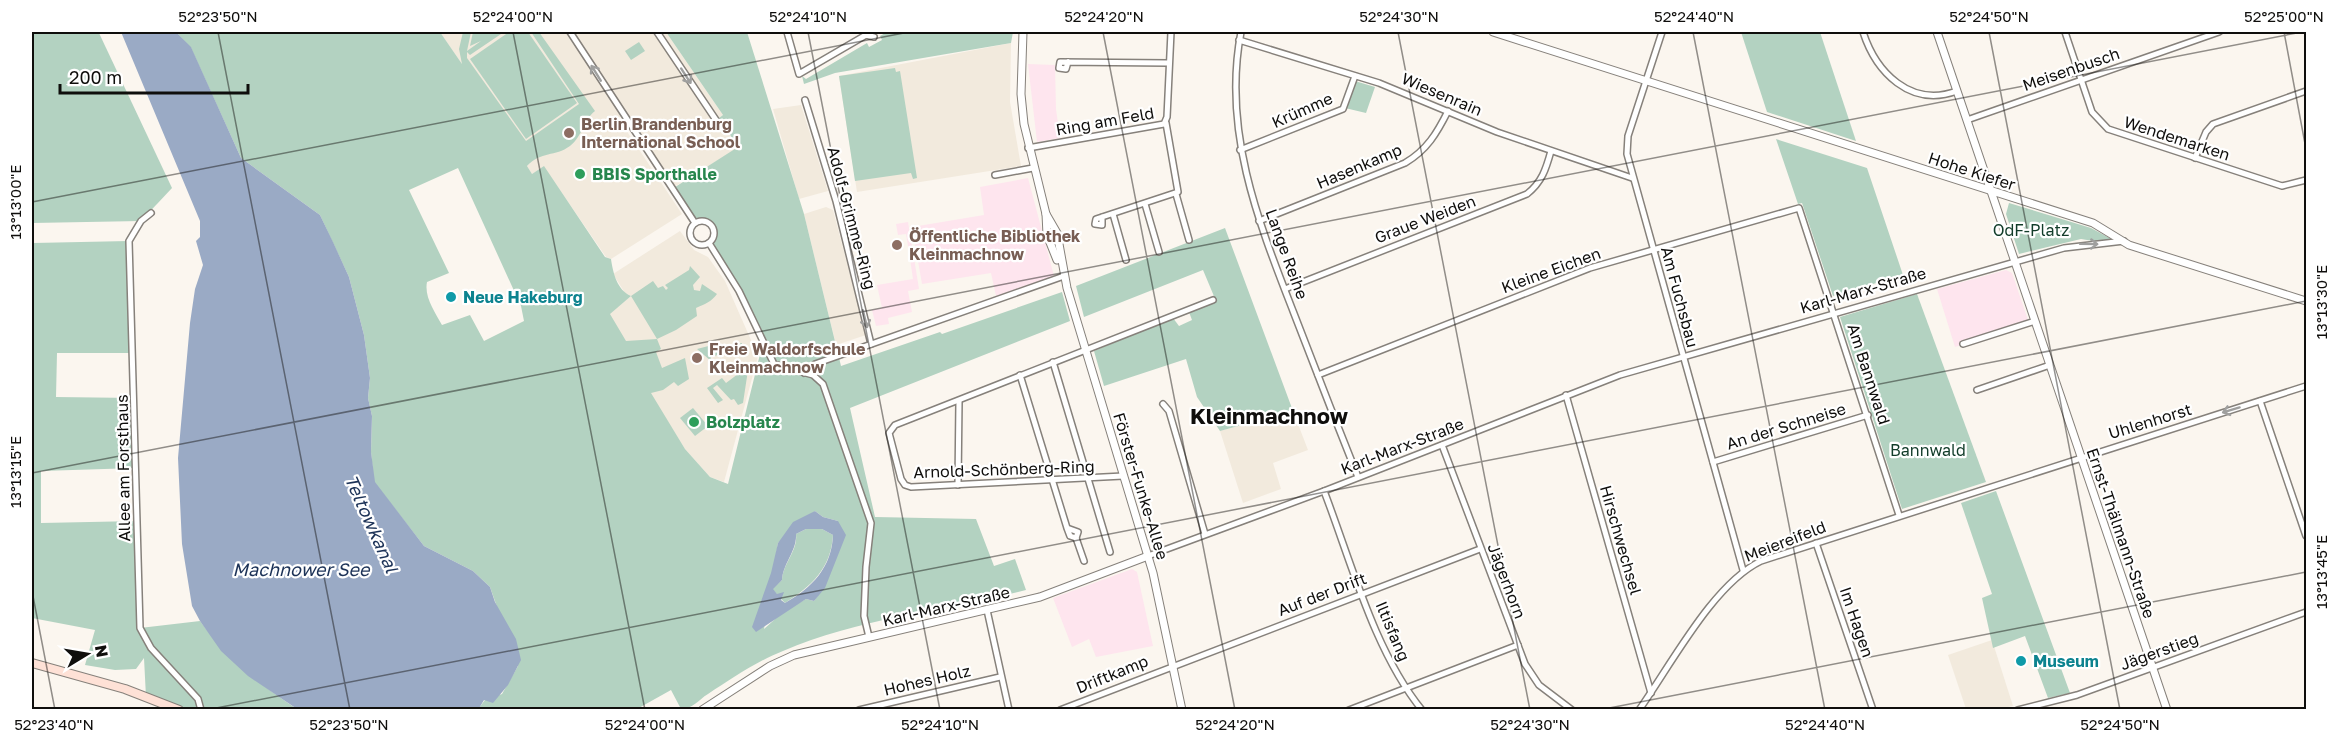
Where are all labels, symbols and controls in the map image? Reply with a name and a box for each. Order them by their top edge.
text: 52°23'50"N [178,7,258,25]
text: 52°24'00"N [473,7,553,25]
text: 52°24'10"N [769,7,847,25]
text: 52°24'20"N [1064,7,1144,25]
text: 52°24'30"N [1359,7,1439,25]
text: 52°24'40"N [1654,7,1734,25]
text: 52°24'50"N [1949,7,2029,25]
text: 52°25'00"N [2244,7,2324,25]
street label: Meisenbusch [2020,43,2122,95]
scale bar [60,57,248,95]
one-way arrow [590,65,602,82]
text: 200 m [69,66,122,88]
one-way arrow [681,67,693,84]
street label: Wiesenrain [1399,68,1485,120]
street label: Krümme [1268,88,1336,132]
street label: Ring am Feld [1054,103,1156,139]
street label: Wendemarken [2121,111,2233,165]
place label: Berlin Brandenburg International School [581,114,741,152]
marker: Berlin Brandenburg International School [562,126,576,140]
street label: Hasenkamp [1313,139,1405,193]
street label: Adolf-Grimme-Ring [823,144,881,292]
street label: Hohe Kiefer [1926,148,2018,194]
place label: BBIS Sporthalle [592,164,717,184]
text: 13°13'00"E [6,165,24,239]
marker: BBIS Sporthalle [573,167,587,181]
street label: Graue Weiden [1372,191,1478,247]
street label: Lange Reihe [1261,206,1313,302]
park label: OdF-Platz [1993,220,2069,240]
place label: Öffentliche Bibliothek Kleinmachnow [909,226,1081,264]
marker: Öffentliche Bibliothek Kleinmachnow [890,238,904,252]
one-way arrow [2079,239,2099,250]
street label: Kleine Eichen [1499,243,1603,297]
street label: Am Fuchsbau [1657,244,1703,350]
street label: Karl-Marx-Straße [1798,262,1928,318]
text: 13°13'30"E [2312,265,2330,339]
place label: Neue Hakeburg [463,287,583,307]
marker: Neue Hakeburg [444,290,458,304]
one-way arrow [860,309,871,328]
street label: Am Bannwald [1843,321,1895,427]
place label: Freie Waldorfschule Kleinmachnow [709,339,865,377]
marker: Freie Waldorfschule Kleinmachnow [690,351,704,365]
street label: Allee am Forsthaus [112,394,134,542]
street label: An der Schneise [1724,398,1848,454]
street label: Uhlenhorst [2106,399,2194,443]
district label: Kleinmachnow [1190,402,1349,429]
one-way arrow [2222,405,2241,416]
street label: Förster-Funke-Allee [1109,410,1173,562]
place label: Bolzplatz [706,412,780,432]
street label: Karl-Marx-Straße [1338,413,1466,479]
marker: Bolzplatz [687,415,701,429]
text: 13°13'15"E [6,436,24,508]
park label: Bannwald [1890,440,1966,460]
street label: Ernst-Thälmann-Straße [2082,445,2160,621]
street label: Arnold-Schönberg-Ring [913,456,1095,482]
water label: Teltowkanal [341,471,404,577]
street label: Hirschwechsel [1596,483,1646,597]
street label: Meiereifeld [1741,516,1829,566]
text: 13°13'45"E [2312,535,2330,609]
street label: Jägerhorn [1484,541,1530,621]
water label: Machnower See [233,558,371,580]
street label: Auf der Drift [1275,568,1369,620]
street label: Karl-Marx-Straße [880,582,1012,630]
street label: Im Hagen [1836,584,1878,660]
street label: Iltisfang [1371,598,1415,664]
north arrow [57,624,117,684]
street label: Jägerstieg [2117,628,2201,674]
text: N [91,643,113,659]
street label: Driftkamp [1073,650,1151,698]
place label: Museum [2033,651,2099,671]
marker: Museum [2014,654,2028,668]
street label: Hohes Holz [882,660,972,700]
text: 52°23'40"N [14,715,94,733]
text: 52°23'50"N [309,715,389,733]
text: 52°24'00"N [605,715,685,733]
text: 52°24'10"N [901,715,979,733]
text: 52°24'20"N [1195,715,1275,733]
text: 52°24'30"N [1490,715,1570,733]
text: 52°24'40"N [1785,715,1865,733]
text: 52°24'50"N [2080,715,2160,733]

